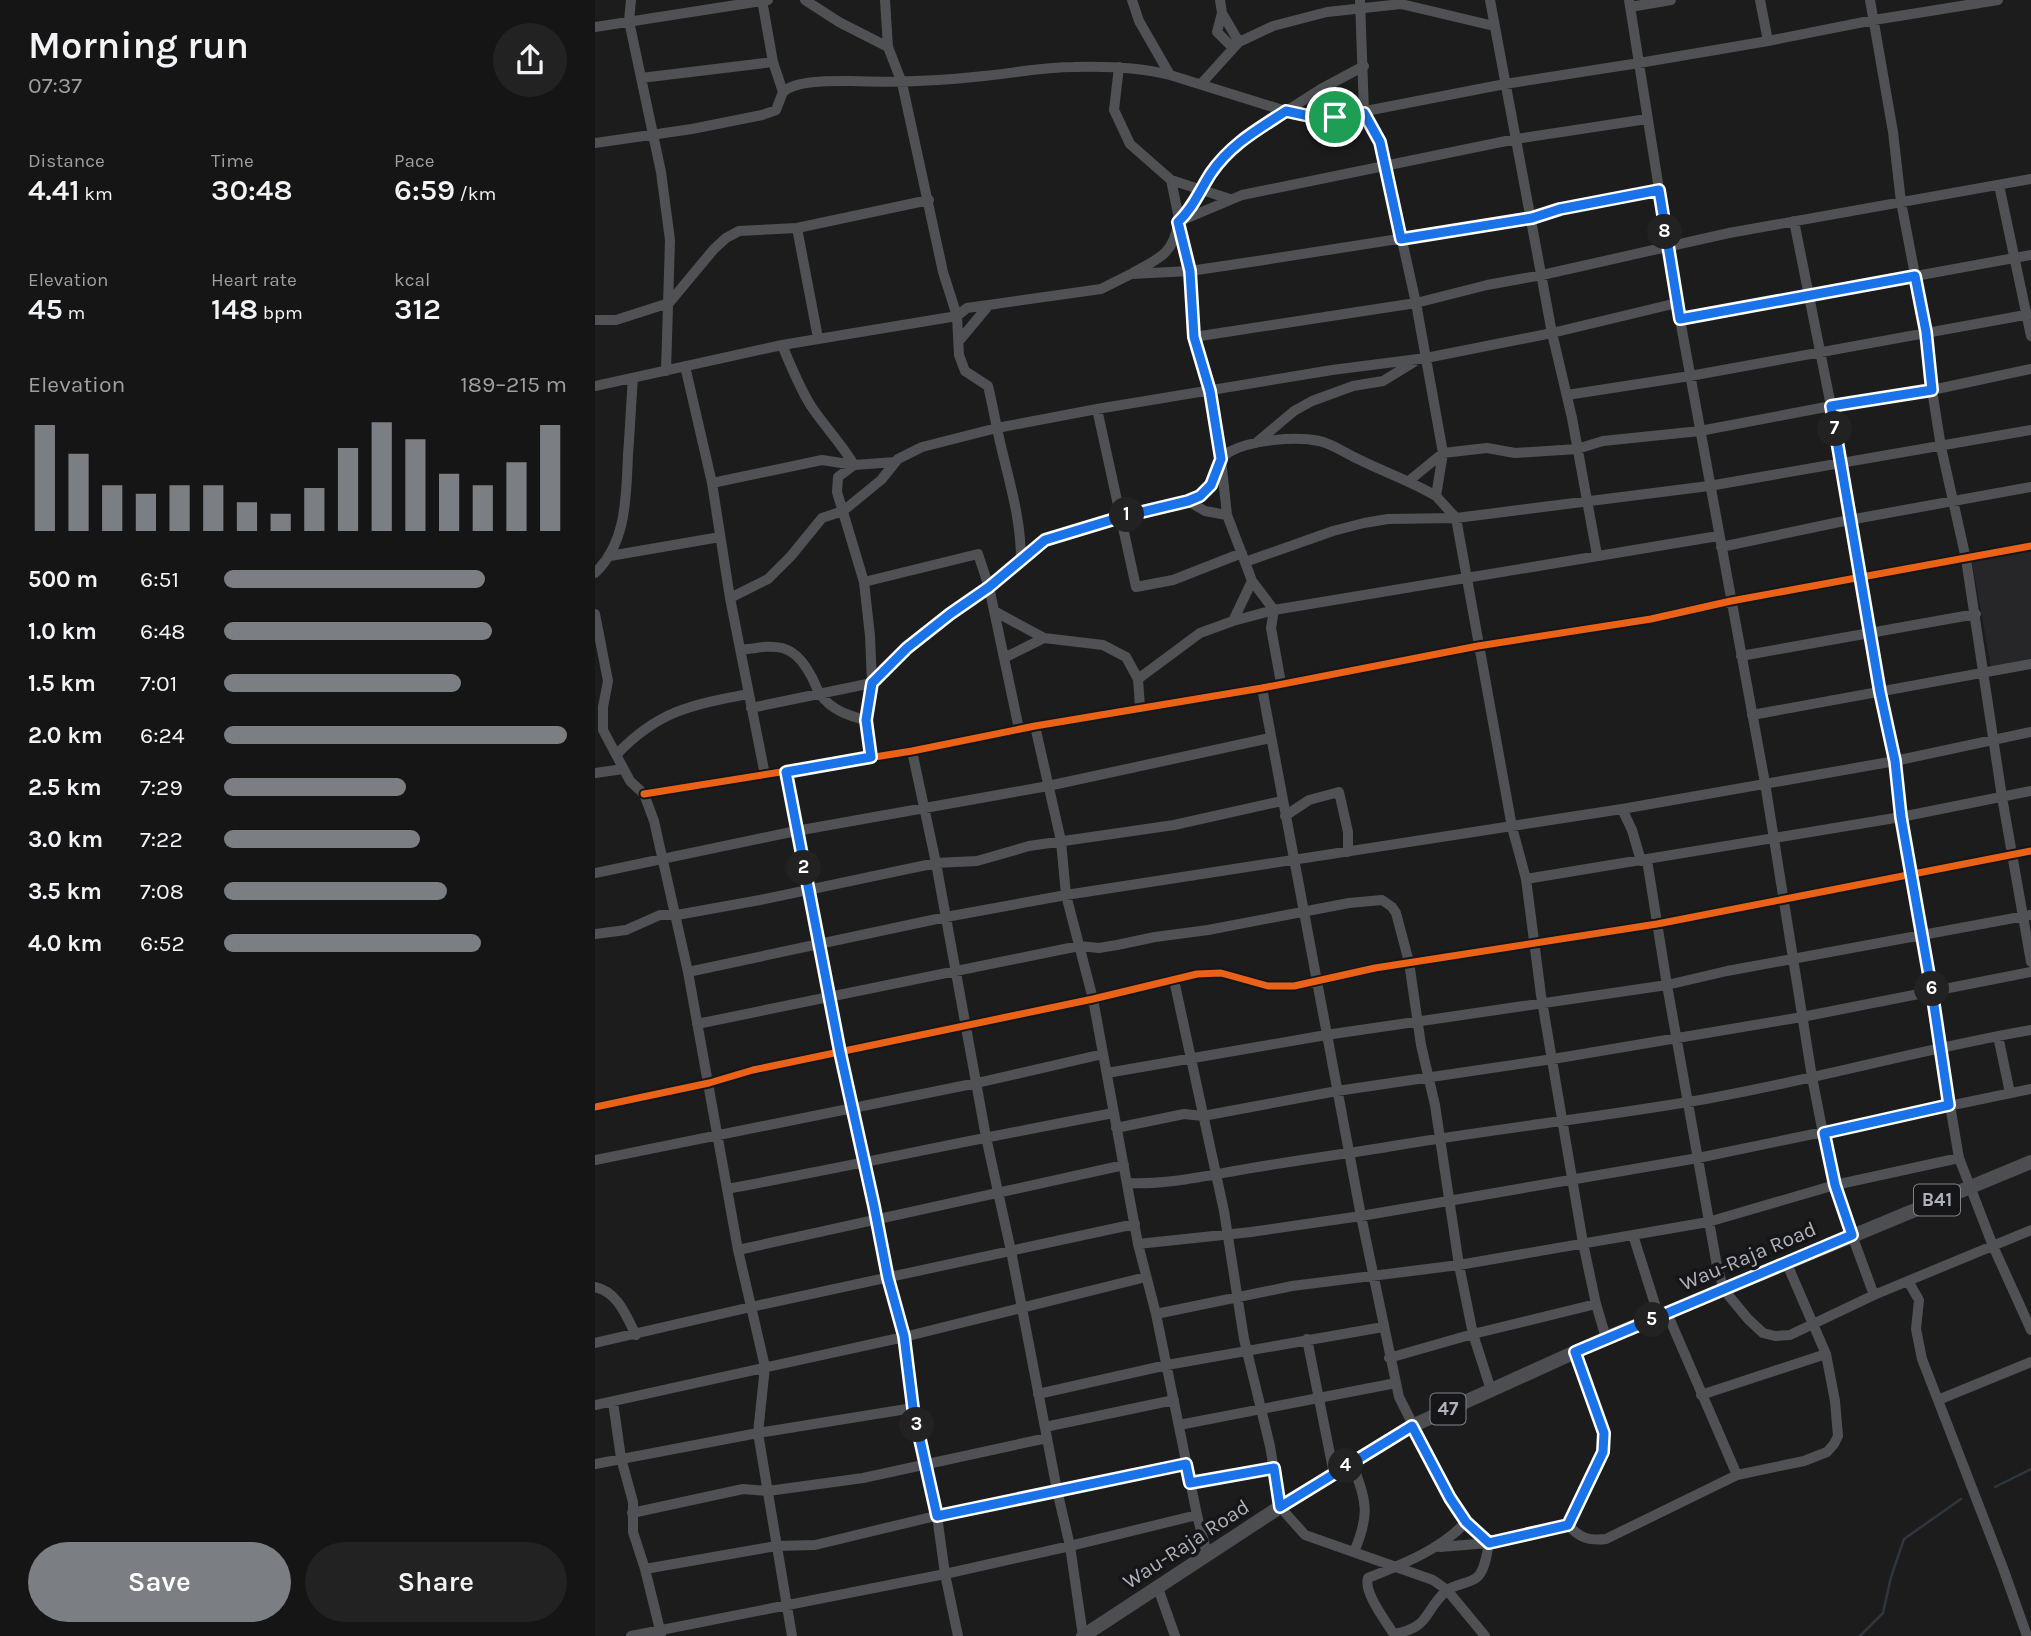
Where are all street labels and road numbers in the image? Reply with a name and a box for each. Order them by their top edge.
road number: B41 [1914,1184,1960,1216]
street label: Wau-Raja Road [1676,1217,1820,1295]
road number: 47 [1431,1394,1465,1424]
street label: Wau-Raja Road [1118,1494,1254,1594]

